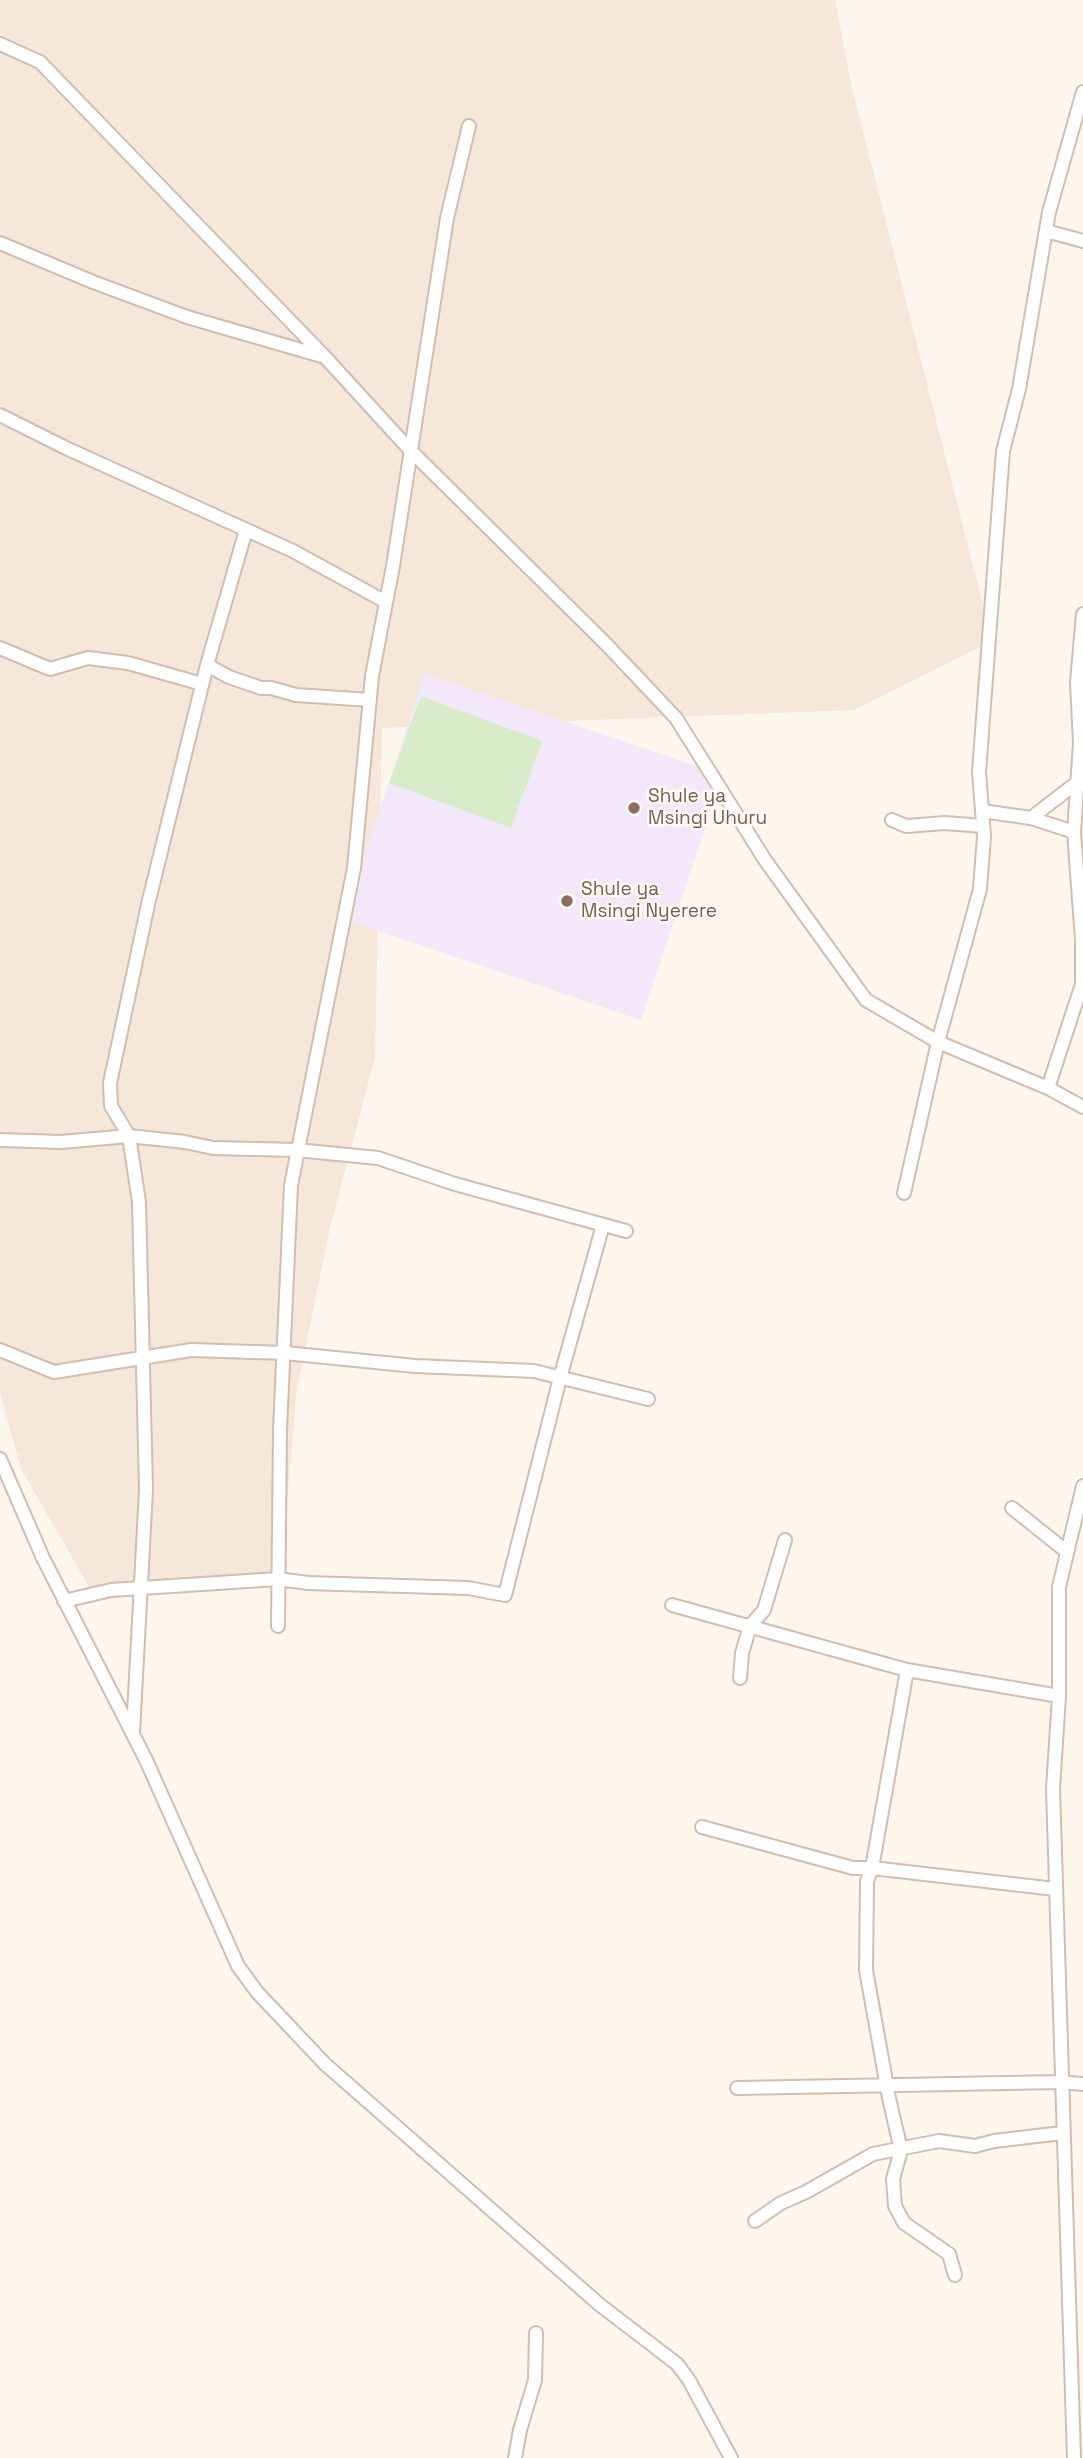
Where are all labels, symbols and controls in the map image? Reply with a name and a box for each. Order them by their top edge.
place label: Shule ya Msingi Uhuru [648,786,767,830]
marker: Shule ya Msingi Uhuru [626,800,642,816]
place label: Shule ya Msingi Nyerere [581,879,717,923]
marker: Shule ya Msingi Nyerere [559,893,575,909]

